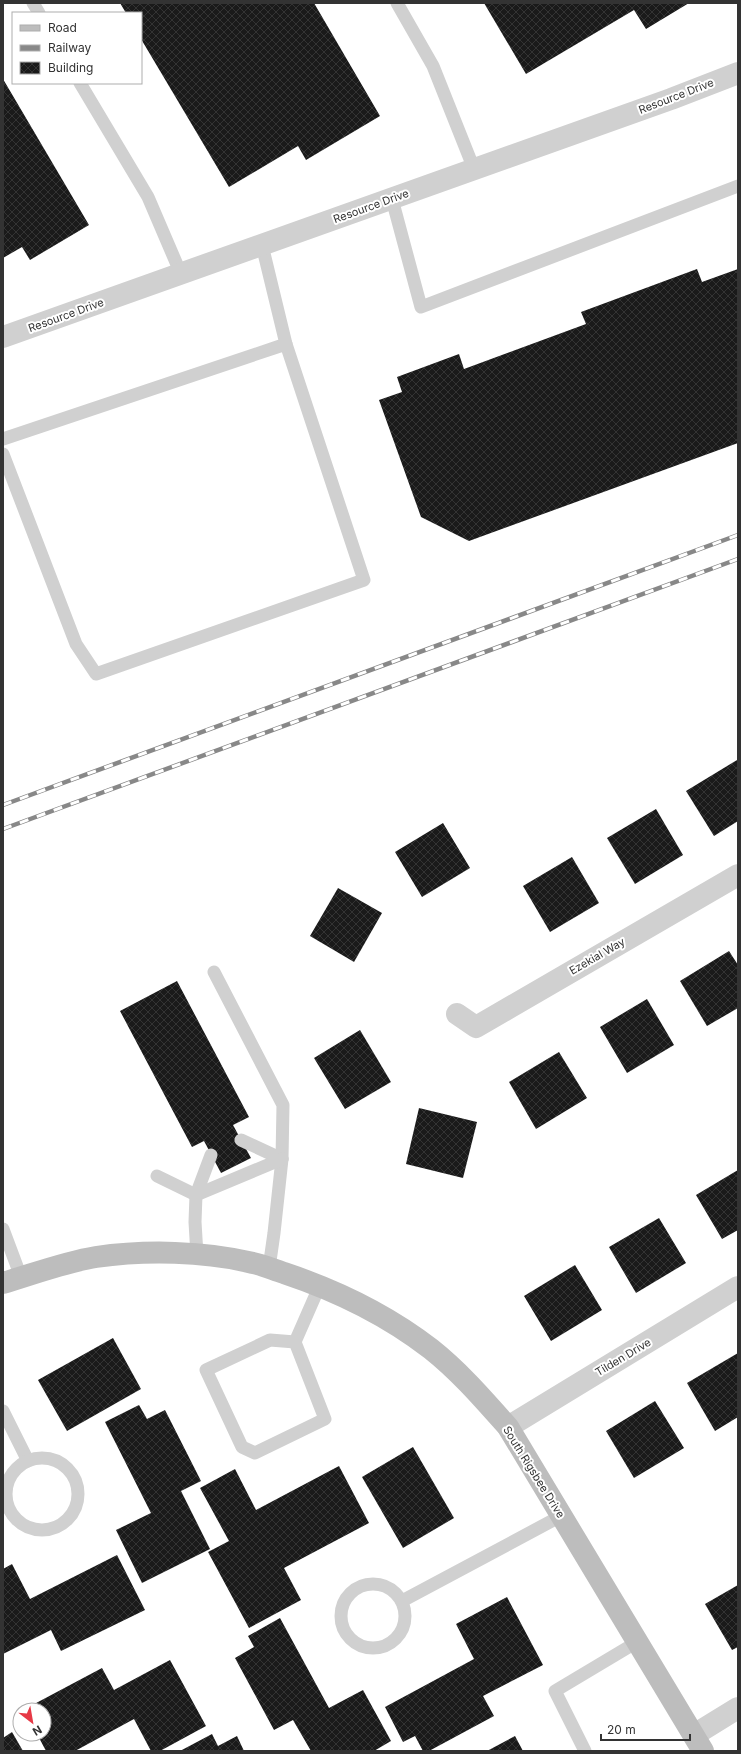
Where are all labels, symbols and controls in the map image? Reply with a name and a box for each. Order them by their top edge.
legend [12,12,142,84]
text: Road [48,20,77,35]
text: Railway [48,40,92,55]
text: Building [48,60,93,75]
street label: Resource Drive [636,75,716,117]
street label: Resource Drive [331,186,411,226]
street label: Resource Drive [26,295,106,335]
street label: Ezekial Way [567,934,627,978]
street label: Tilden Drive [593,1335,653,1379]
street label: South Rigsbee Drive [500,1424,568,1520]
north arrow [12,1702,52,1742]
scale bar [601,1716,690,1742]
text: N [30,1722,44,1739]
text: 20 m [607,1722,636,1737]

